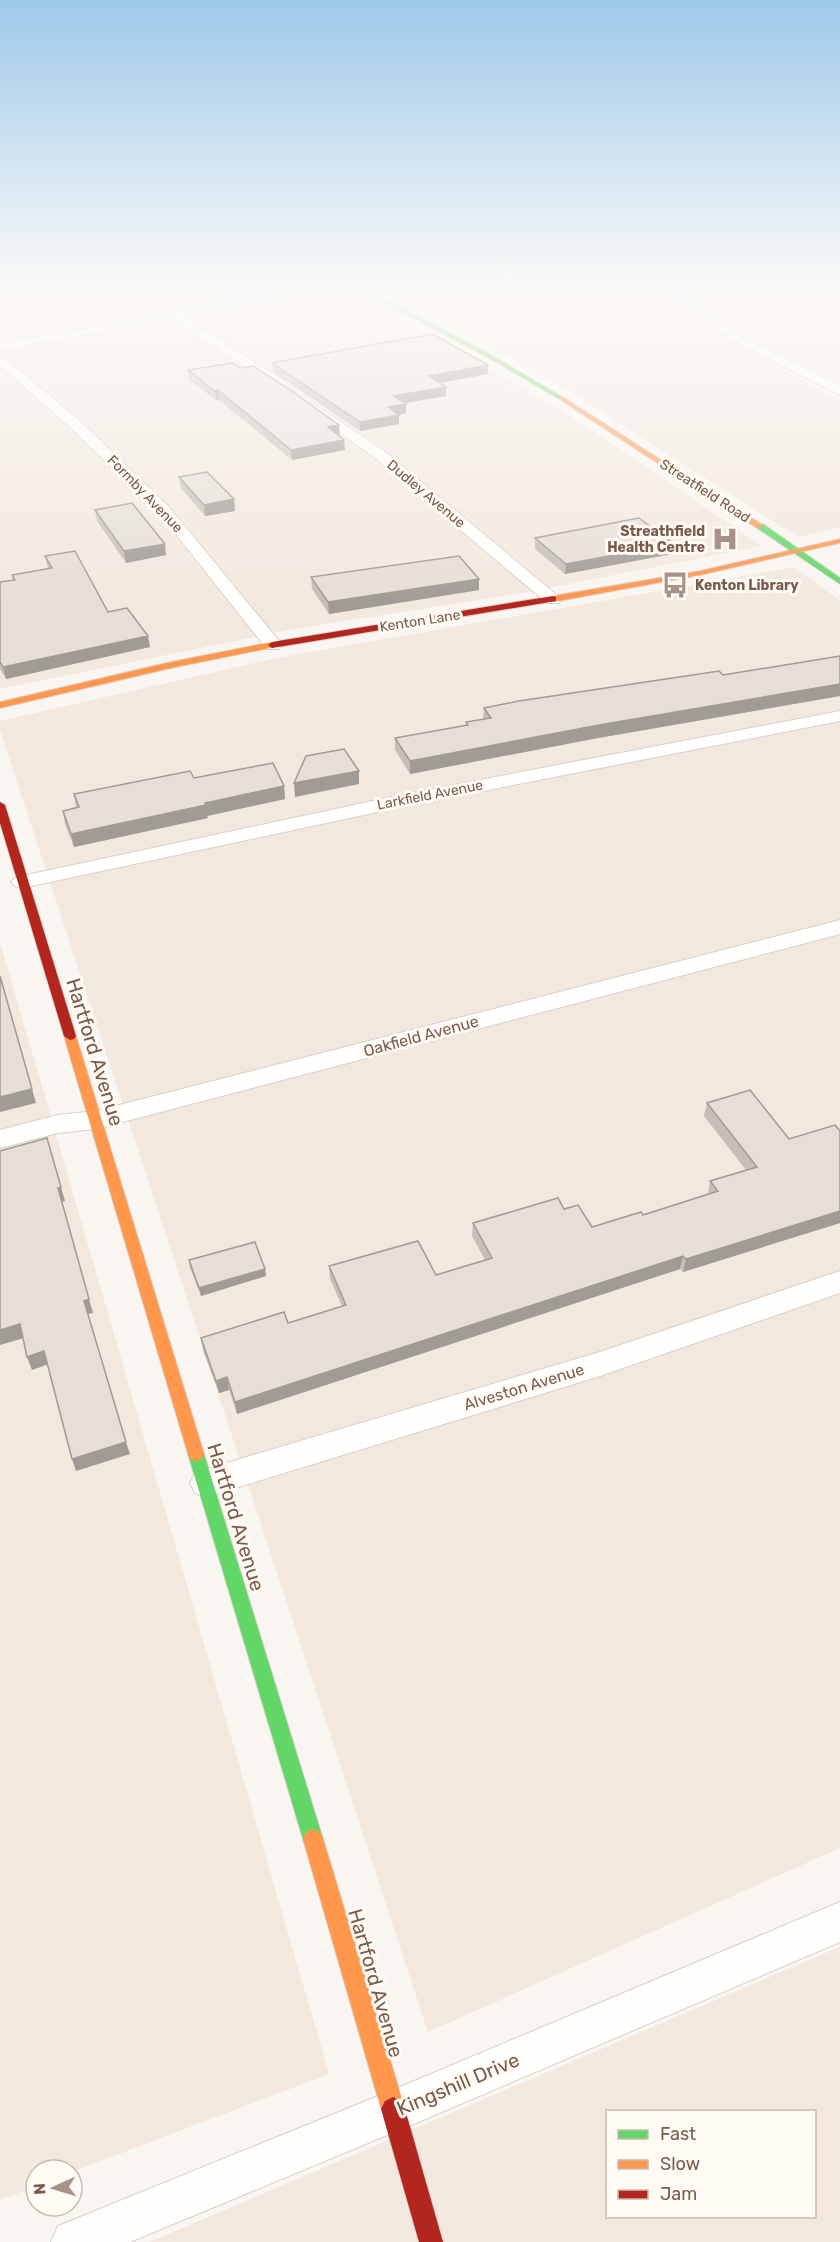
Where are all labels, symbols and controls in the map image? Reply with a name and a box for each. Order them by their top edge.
street label: Formby Avenue [104,452,186,536]
street label: Streatfield Road [657,455,753,527]
street label: Dudley Avenue [383,456,469,532]
place label: Streathfield Health Centre [607,523,705,556]
hospital icon: Streathfield Health Centre [710,524,740,554]
bus stop icon: Kenton Library [660,570,690,600]
place label: Kenton Library [695,577,799,594]
street label: Kenton Lane [378,606,462,636]
street label: Larkfield Avenue [376,776,485,814]
street label: Hartford Avenue [61,975,129,1129]
street label: Oakfield Avenue [361,1011,481,1061]
street label: Alveston Avenue [461,1360,587,1414]
street label: Hartford Avenue [202,1440,270,1594]
street label: Hartford Avenue [343,1906,409,2060]
street label: Kingshill Drive [393,2047,523,2121]
legend [606,2110,816,2218]
text: Fast [660,2123,696,2145]
text: Slow [660,2153,700,2175]
north arrow [24,2158,84,2218]
text: N [30,2183,49,2195]
text: Jam [660,2183,697,2205]

